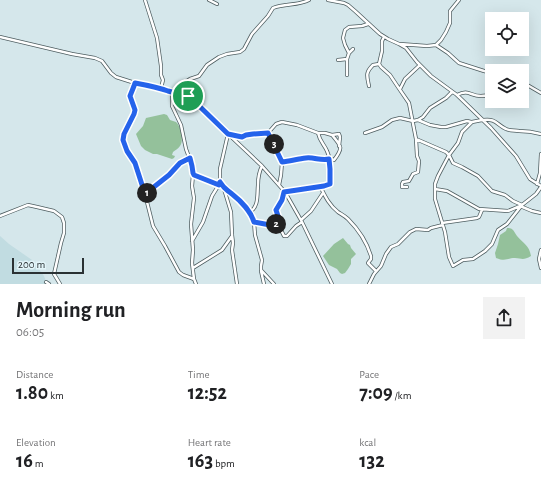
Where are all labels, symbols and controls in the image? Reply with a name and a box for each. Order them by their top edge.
map controls [485,12,529,108]
button: locate [485,12,529,56]
button: layers [485,64,529,108]
pin [171,79,205,113]
icon: arrive [177,85,199,107]
pin: 3 [264,134,284,154]
text: 3 [272,138,276,149]
pin: 1 [137,183,157,203]
text: 1 [145,187,149,198]
pin: 2 [266,214,286,234]
text: 2 [273,218,279,229]
scale bar [12,256,84,275]
text: 200 m [18,259,45,270]
button: share [483,297,525,339]
text: Morning run [16,299,126,321]
text: 06:05 [16,326,44,339]
text: Distance [16,369,53,380]
text: Time [188,369,210,380]
text: Pace [359,369,379,380]
text: 1.80 [16,383,48,403]
text: 12:52 [188,383,227,403]
text: 7:09 [359,383,393,403]
text: km [48,390,64,401]
text: /km [393,390,411,401]
text: Elevation [16,437,56,448]
text: Heart rate [188,437,231,448]
text: kcal [359,437,376,448]
text: 16 [16,451,33,471]
text: 163 [188,451,213,471]
text: 132 [359,451,385,471]
text: m [33,458,44,469]
text: bpm [213,458,235,469]

